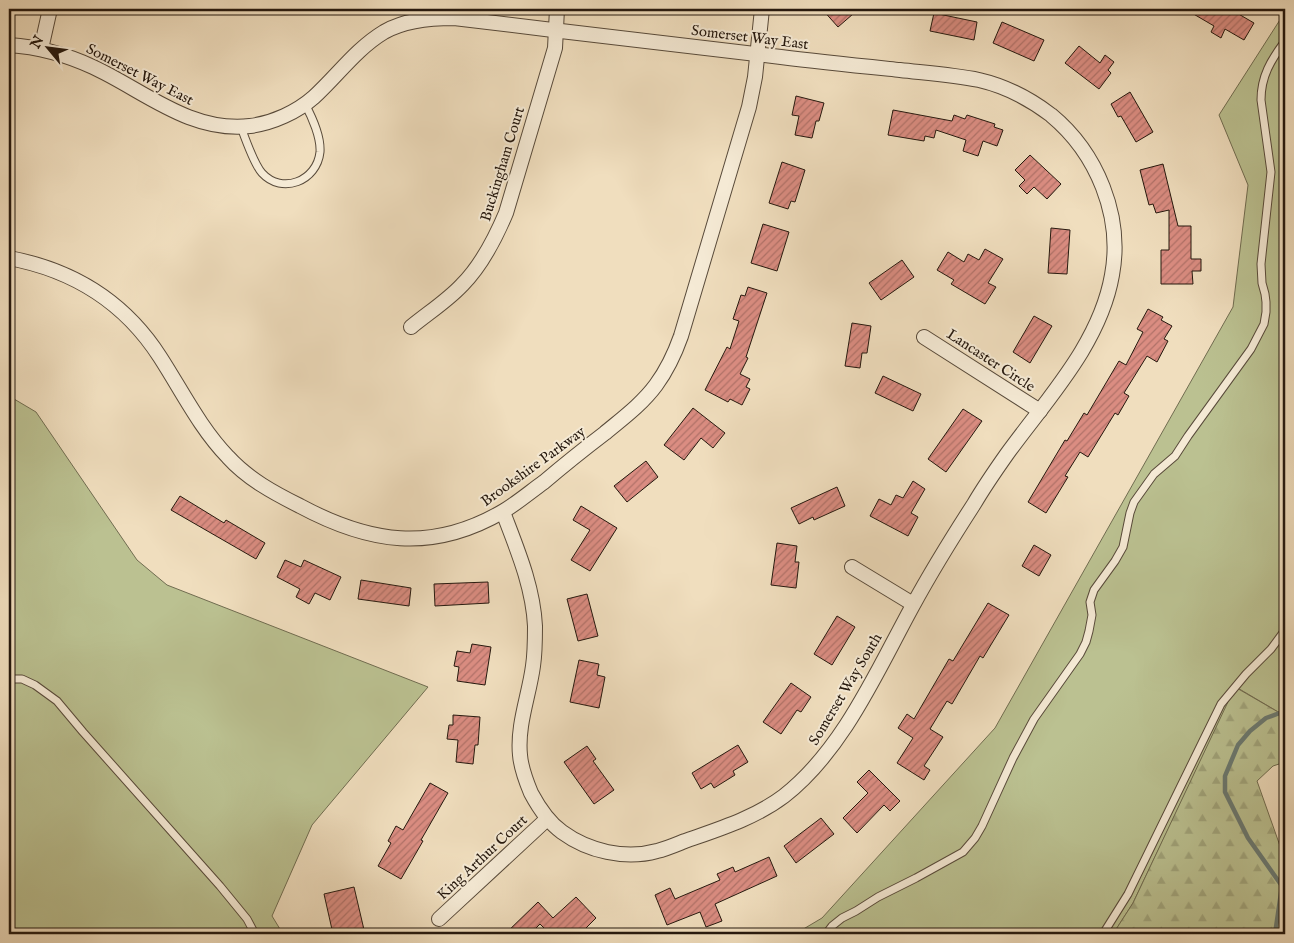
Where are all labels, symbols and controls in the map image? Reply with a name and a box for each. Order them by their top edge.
street label: Somerset Way East [690,21,810,54]
north arrow [22,22,72,72]
text: N [26,33,48,53]
street label: Somerset Way East [83,39,197,110]
street label: Buckingham Court [476,105,529,224]
street label: Lancaster Circle [943,325,1039,396]
street label: Brookshire Parkway [477,422,590,511]
street label: Somerset Way South [805,630,886,749]
street label: King Arthur Court [433,811,531,904]

